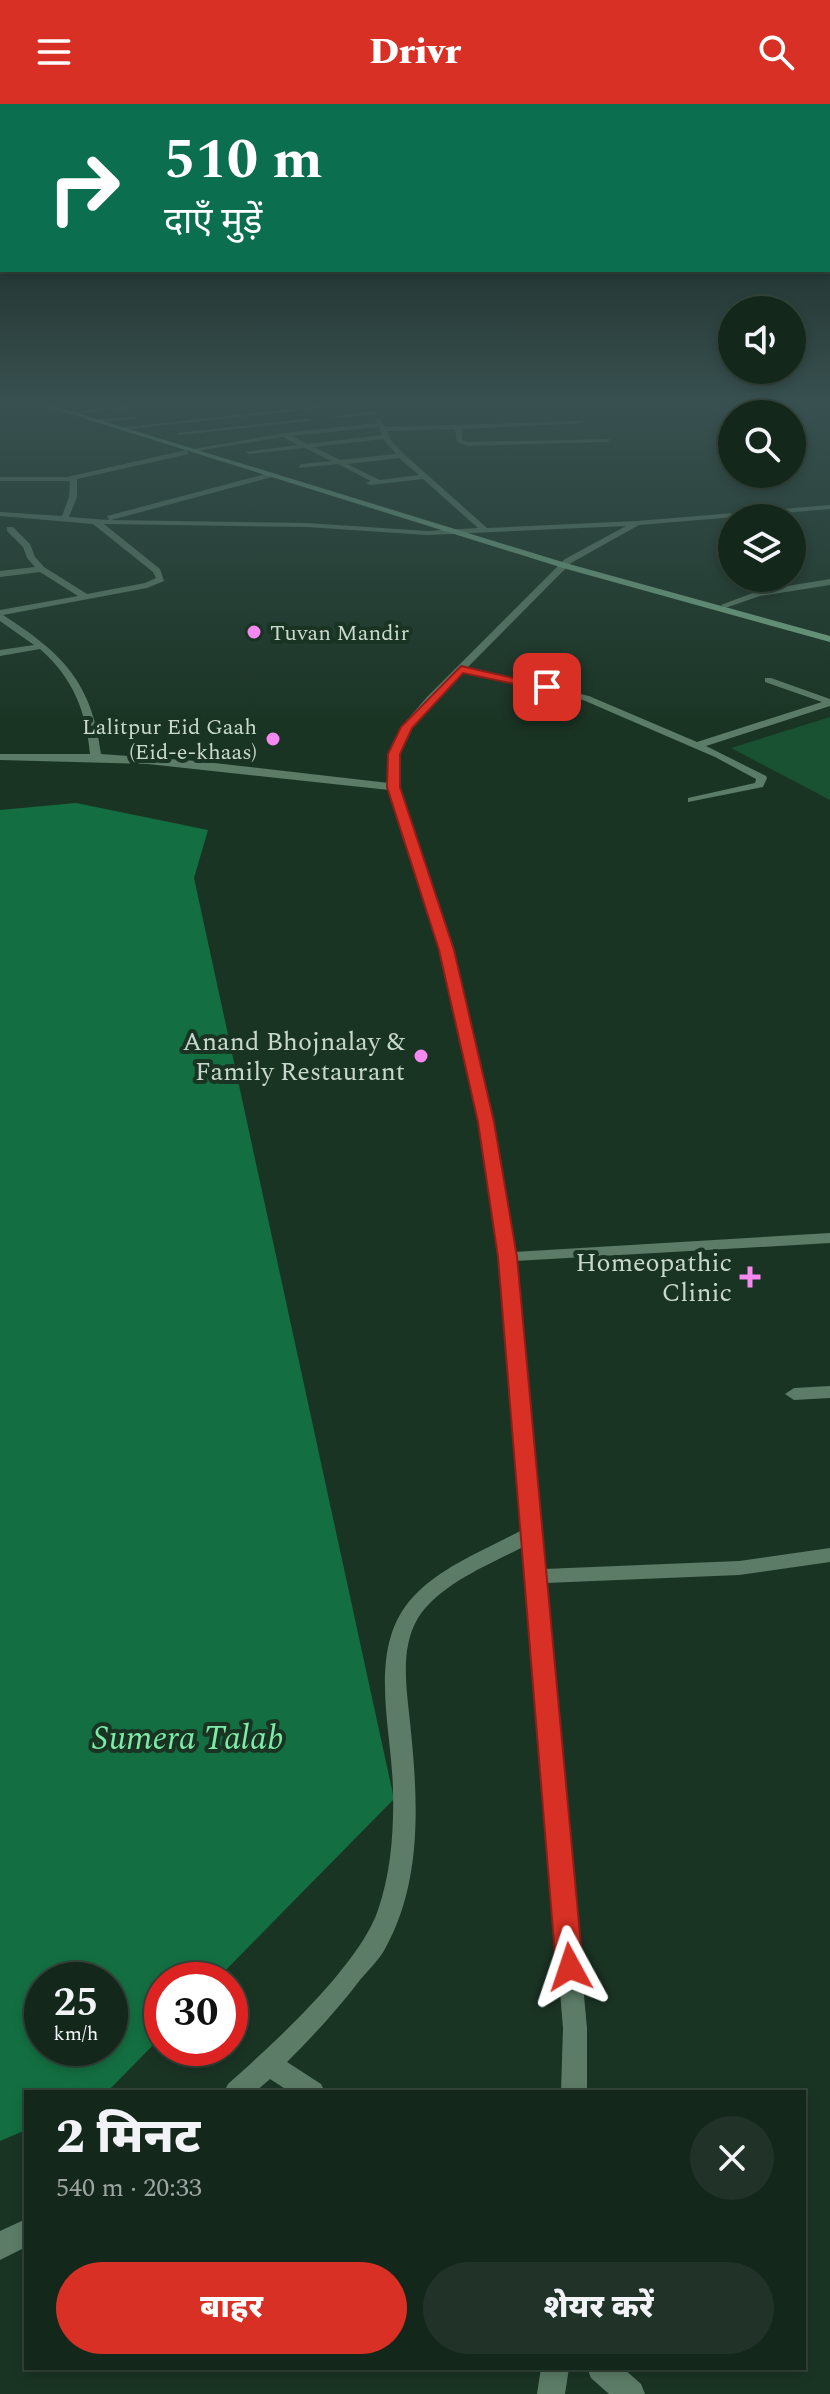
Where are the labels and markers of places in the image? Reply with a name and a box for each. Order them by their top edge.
place label: Tuvan Mandir [270,617,409,650]
marker: Tuvan Mandir [245,623,263,641]
pin [513,653,581,721]
place label: Lalitpur Eid Gaah (Eid-e-khaas) [82,711,257,769]
marker: Lalitpur Eid Gaah (Eid-e-khaas) [264,730,282,748]
place label: Anand Bhojnalay & Family Restaurant [183,1022,406,1092]
marker: Anand Bhojnalay & Family Restaurant [412,1047,430,1065]
place label: Homeopathic Clinic [576,1243,732,1313]
marker: Homeopathic Clinic [739,1266,761,1288]

